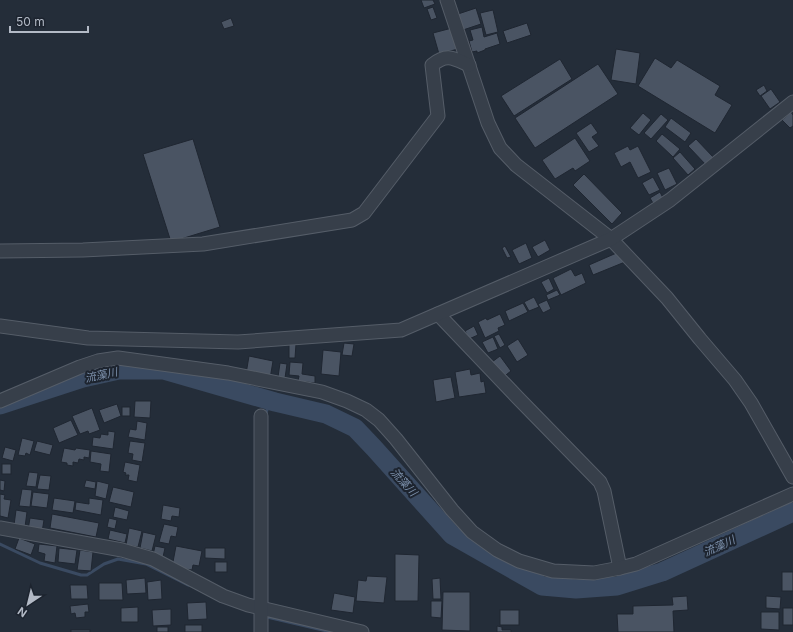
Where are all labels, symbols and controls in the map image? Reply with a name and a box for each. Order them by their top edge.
scale bar [10,8,88,34]
text: 50 m [16,14,45,29]
water label: 流藻川 [83,365,120,385]
water label: 流藻川 [388,465,421,500]
water label: 流藻川 [701,532,738,559]
north arrow [8,584,48,624]
text: N [15,604,30,620]

